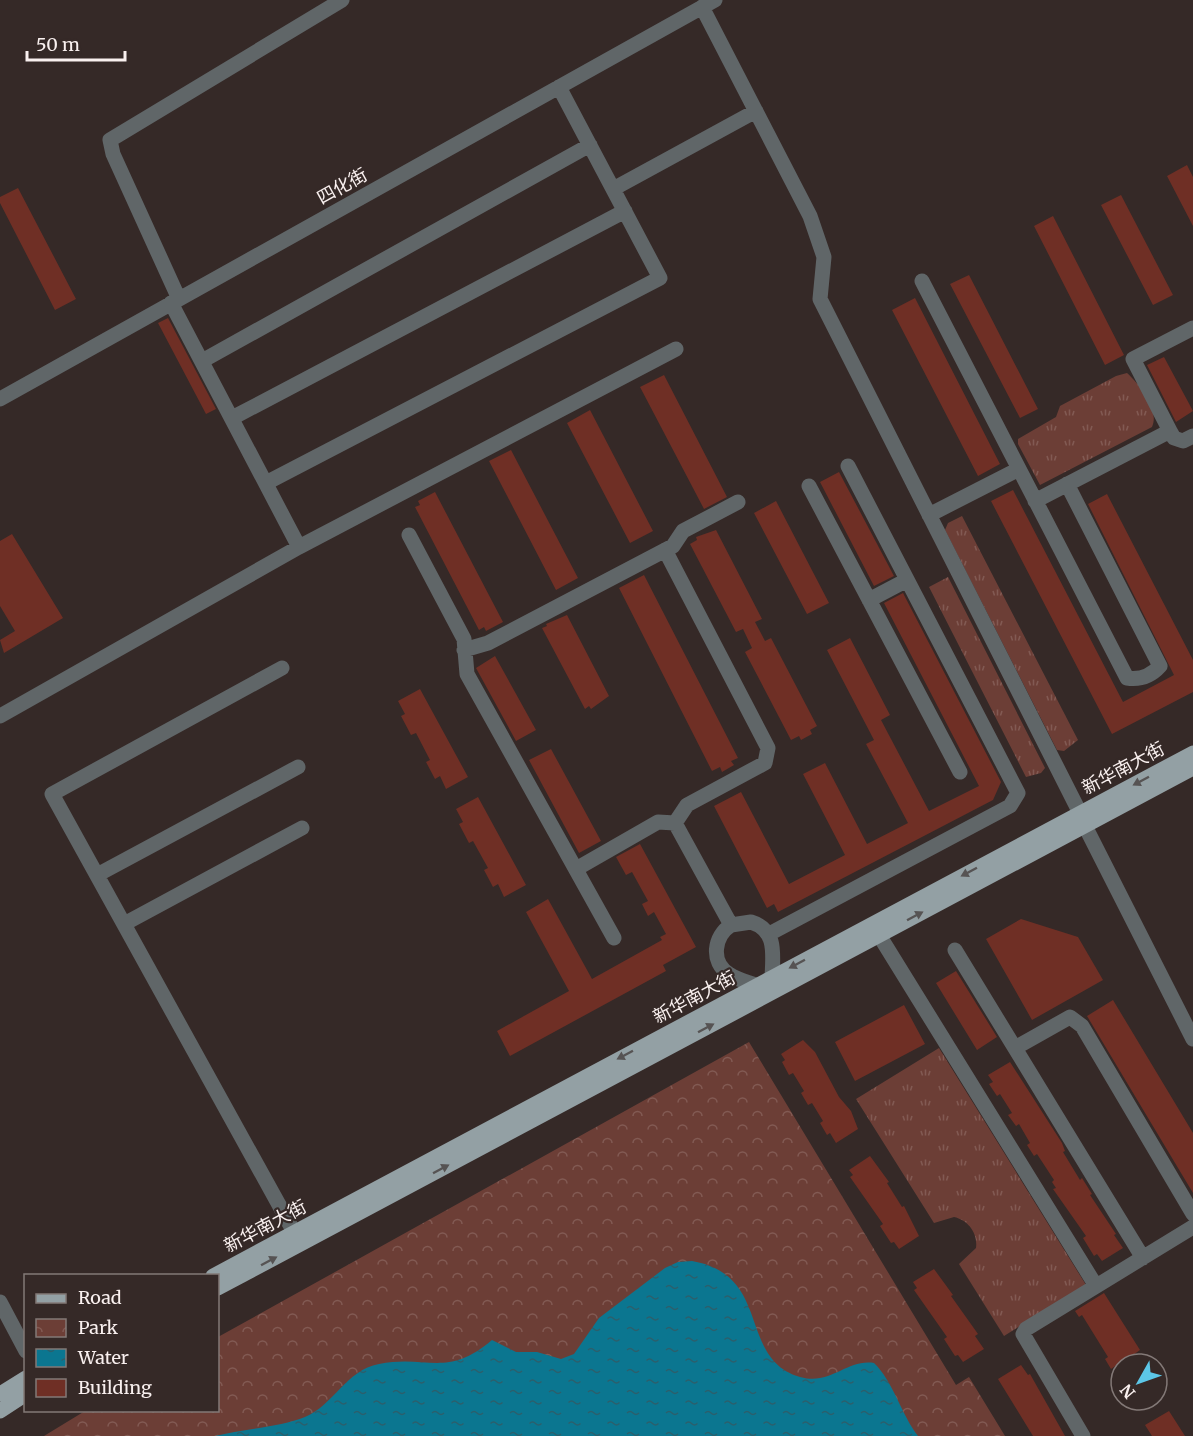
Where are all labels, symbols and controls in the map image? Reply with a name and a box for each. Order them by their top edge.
scale bar [27,24,124,62]
text: 50 m [36,33,80,56]
street label: 四化街 [313,163,371,209]
street label: 新华南大街 [1078,737,1168,799]
one-way arrow [1133,776,1150,785]
one-way arrow [960,867,977,877]
one-way arrow [906,912,924,922]
one-way arrow [788,959,805,969]
street label: 新华南大街 [649,966,739,1028]
one-way arrow [698,1023,715,1033]
one-way arrow [616,1050,633,1060]
one-way arrow [433,1164,450,1174]
street label: 新华南大街 [220,1195,310,1257]
one-way arrow [261,1256,278,1266]
legend [24,1274,219,1412]
text: Road [78,1286,122,1309]
text: Park [78,1316,119,1339]
text: Water [77,1346,129,1369]
north arrow [1109,1352,1169,1412]
text: Building [78,1376,152,1399]
text: N [1116,1380,1139,1403]

